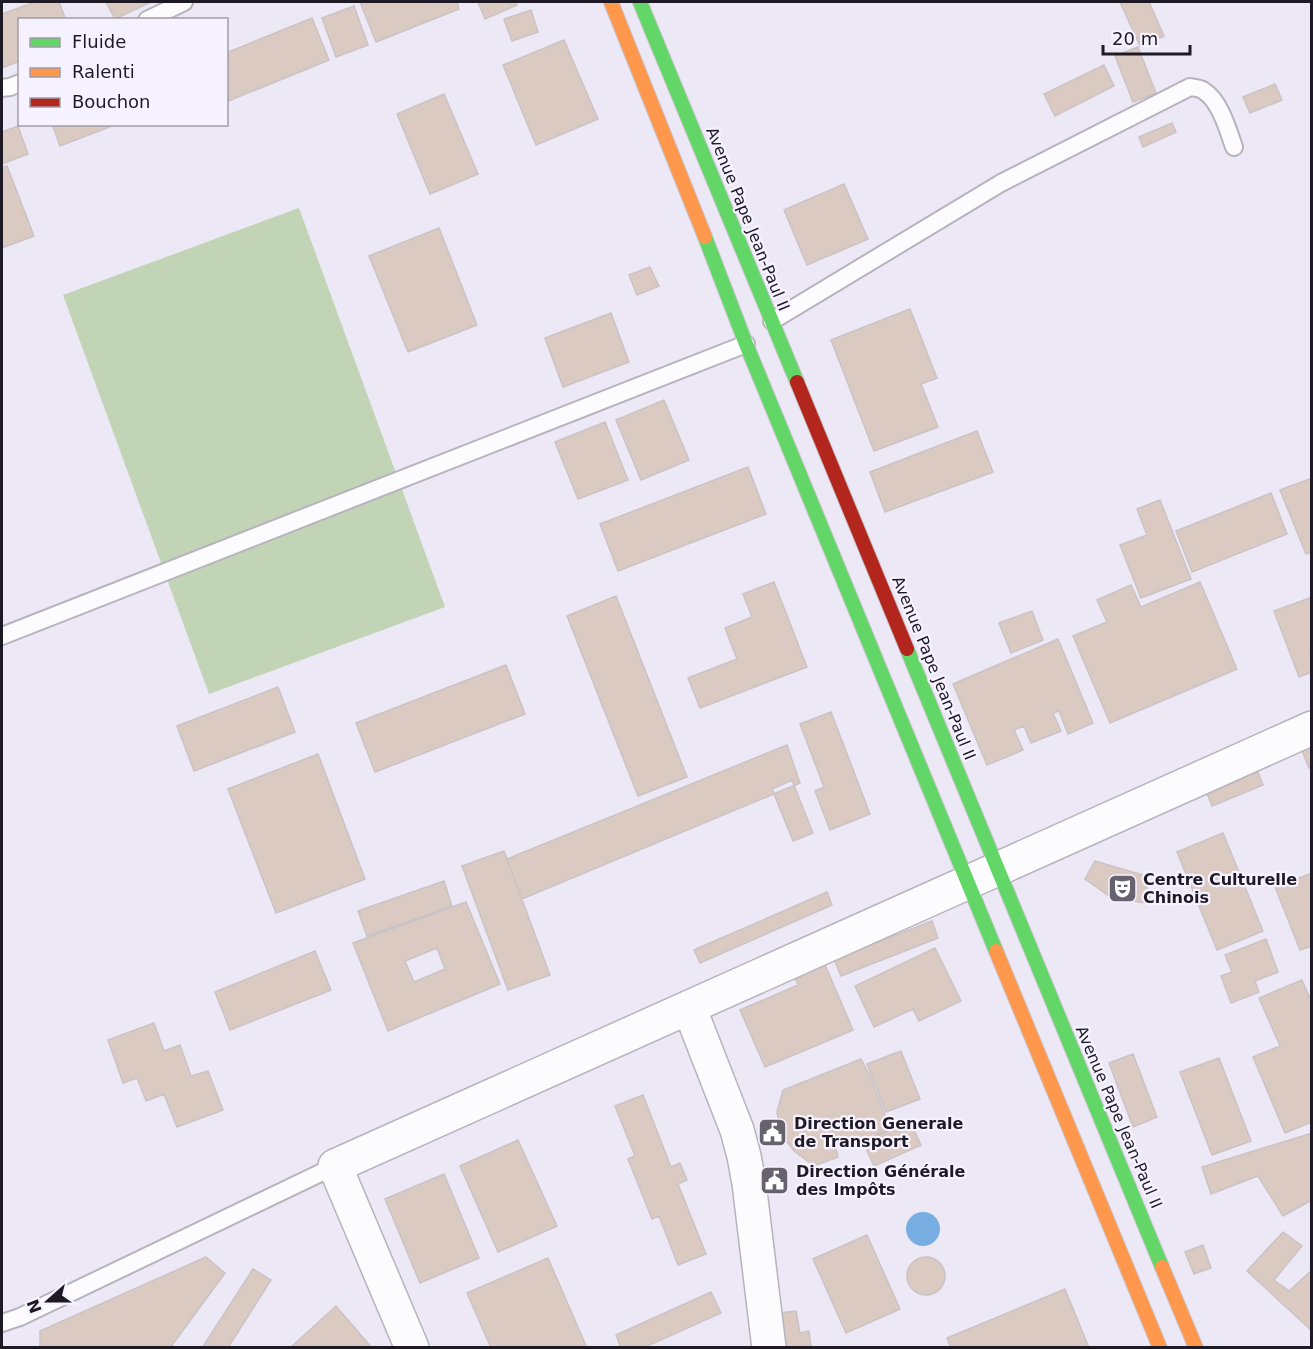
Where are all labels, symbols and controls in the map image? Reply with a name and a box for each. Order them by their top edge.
legend [18,18,228,126]
scale bar [1103,18,1190,56]
text: 20 m [1112,28,1158,49]
text: Fluide [72,31,126,52]
text: Ralenti [72,61,135,82]
text: Bouchon [72,91,151,112]
street label: Avenue Pape Jean-Paul II [702,124,794,314]
street label: Avenue Pape Jean-Paul II [888,573,980,763]
place label: Centre Culturelle Chinois [1143,870,1297,907]
theatre icon: Centre Culturelle Chinois [1106,872,1138,904]
street label: Avenue Pape Jean-Paul II [1072,1023,1166,1211]
place label: Direction Generale de Transport [794,1114,963,1151]
public building icon: Direction Generale de Transport [757,1116,789,1148]
place label: Direction Générale des Impôts [796,1162,965,1199]
public building icon: Direction Générale des Impôts [759,1164,791,1196]
north arrow [18,1271,78,1331]
text: N [23,1297,46,1316]

